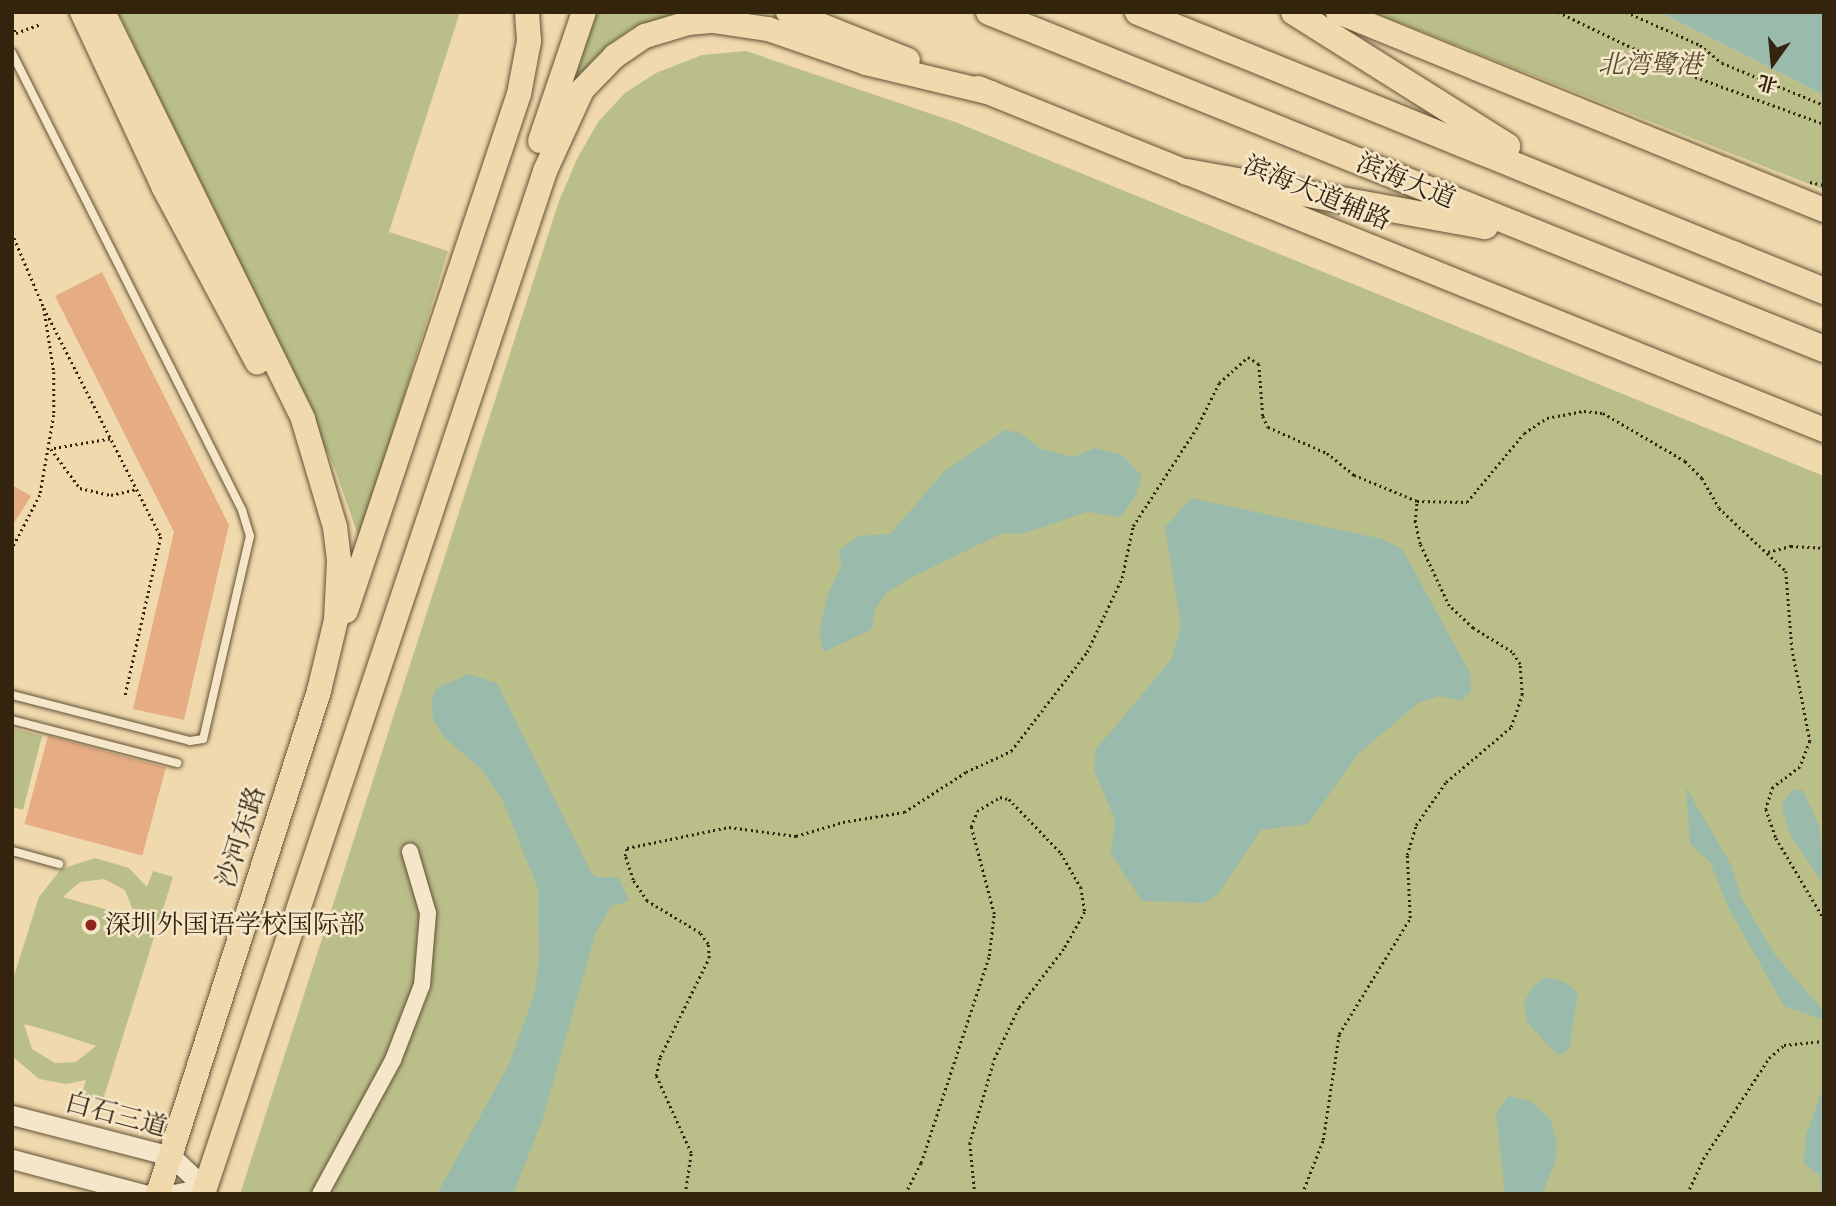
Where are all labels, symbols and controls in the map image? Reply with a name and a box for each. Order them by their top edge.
north arrow [1738,28,1808,98]
park label: 北湾鹭港 [1598,49,1702,81]
text: 北 [1756,70,1780,96]
street label: 滨海大道 [1352,147,1460,215]
street label: 滨海大道辅路 [1239,149,1395,237]
street label: 沙河东路 [210,783,272,891]
place label: 深圳外国语学校国际部 [105,909,365,941]
marker: 深圳外国语学校国际部 [83,917,99,933]
street label: 白石三道 [62,1086,170,1144]

